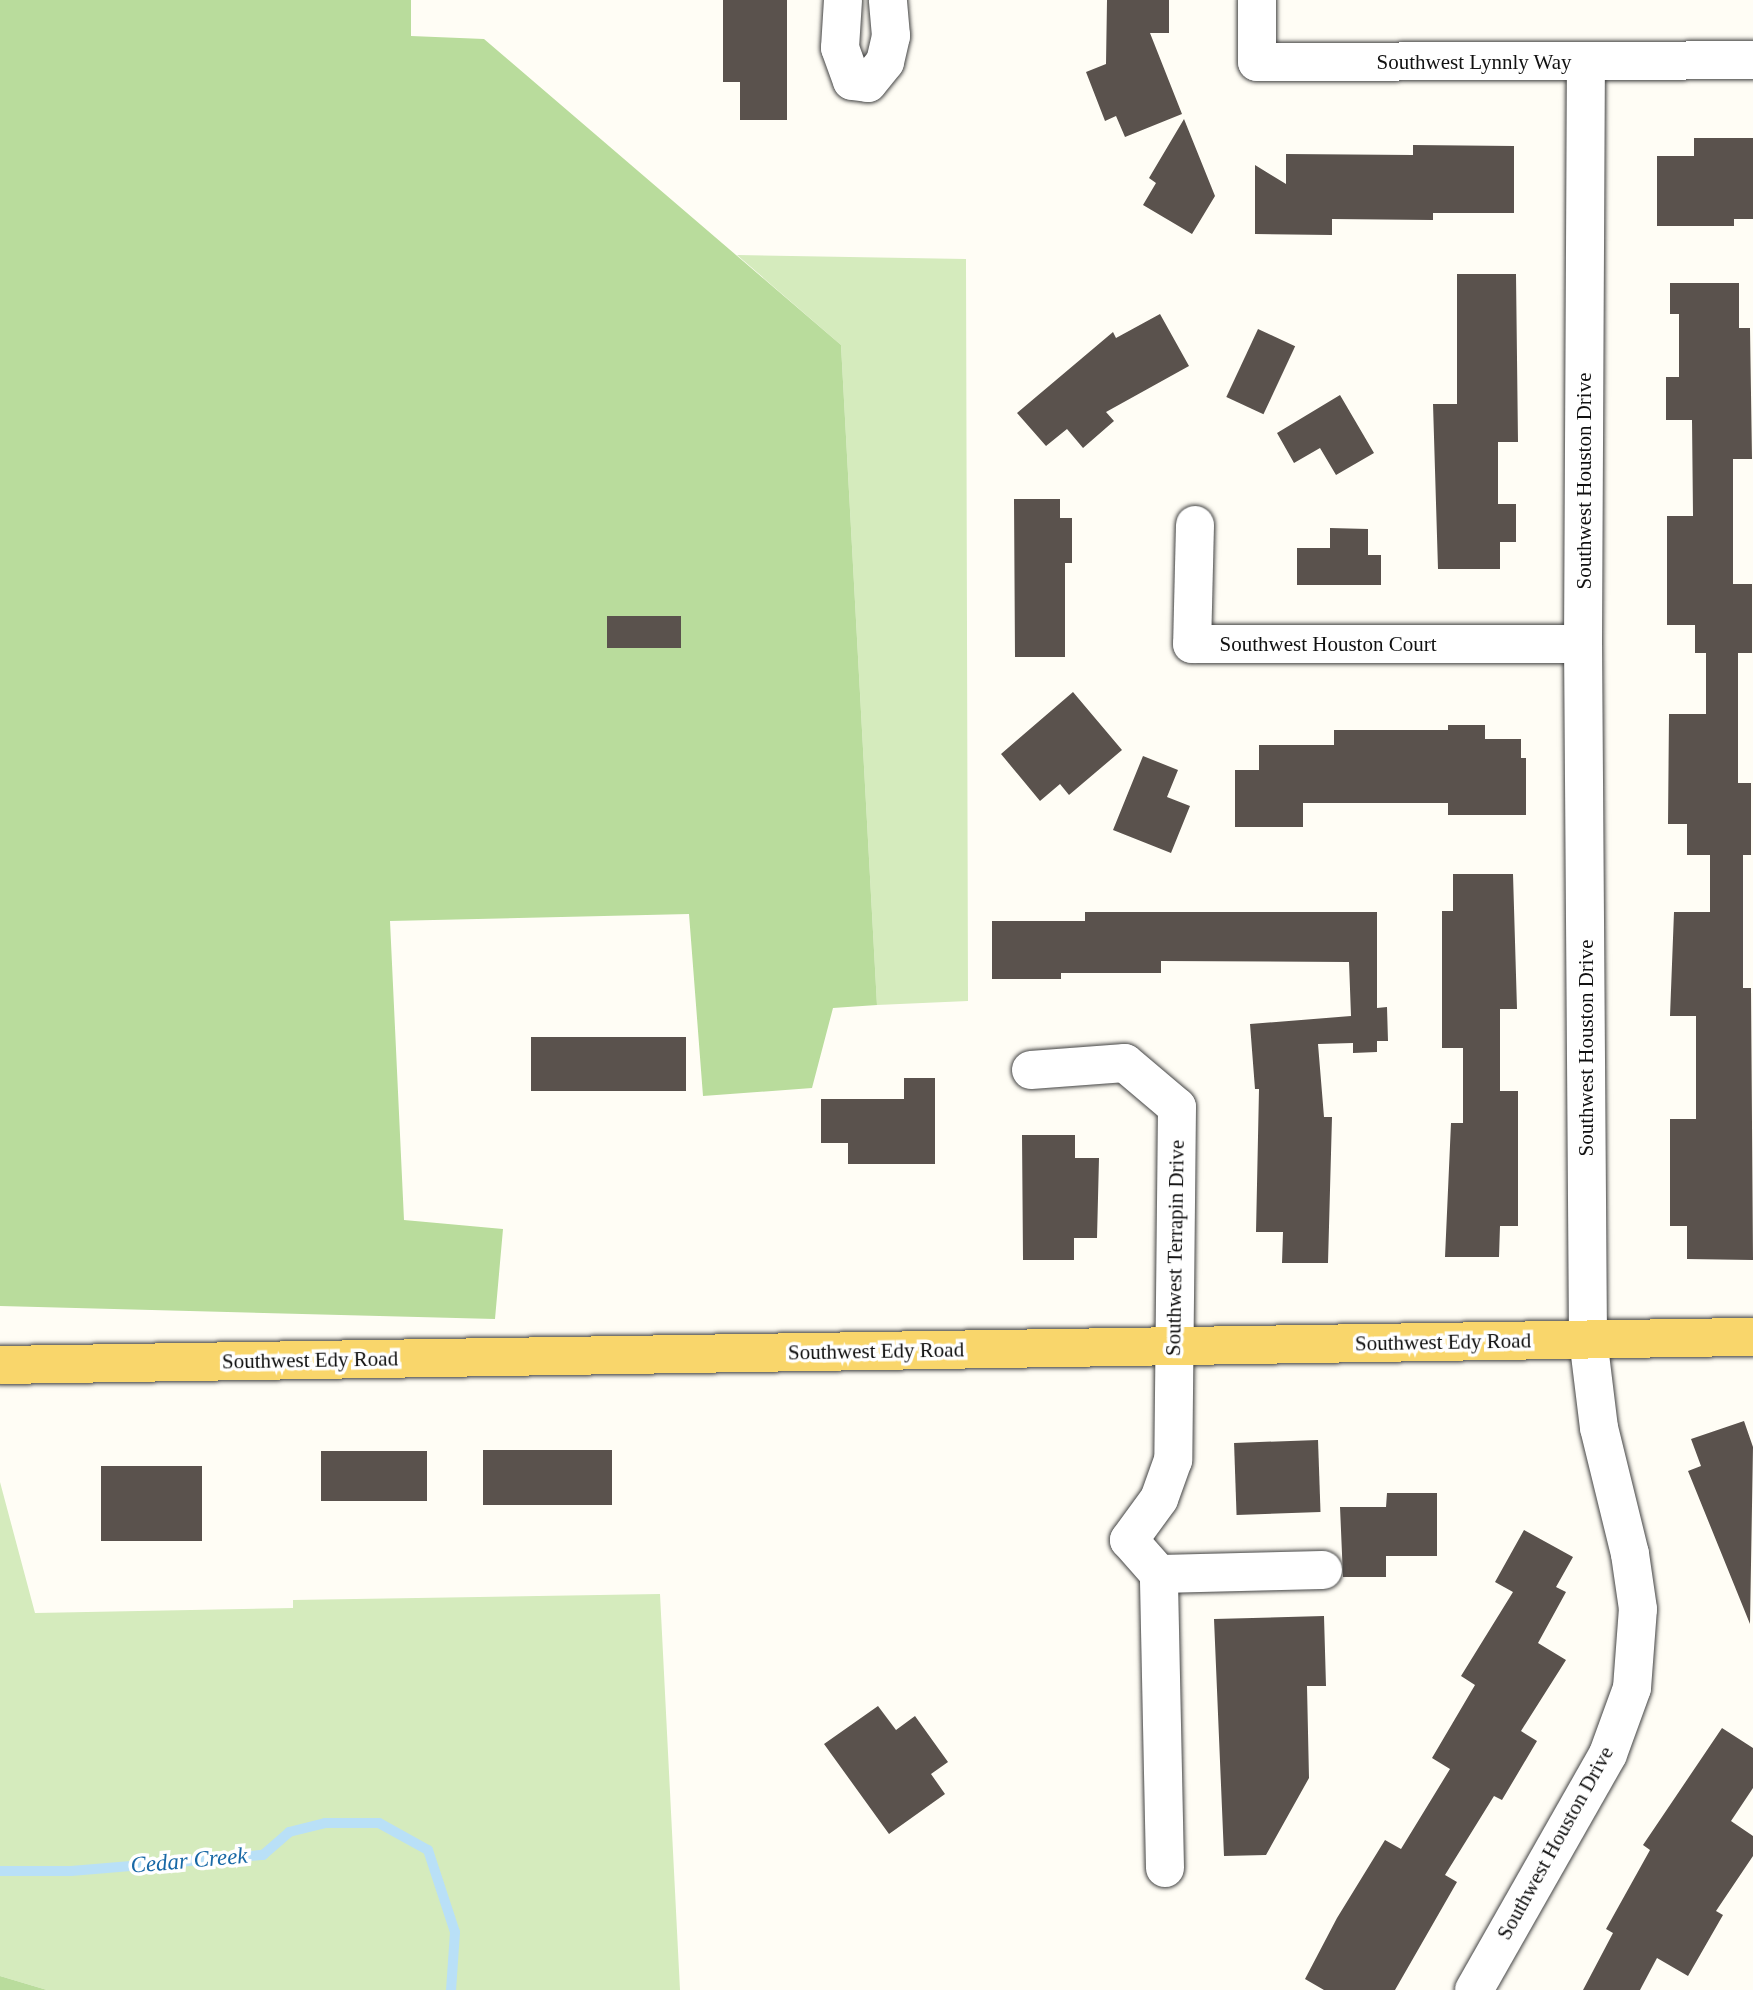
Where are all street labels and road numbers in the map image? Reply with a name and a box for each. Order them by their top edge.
street label: Southwest Lynnly Way [1376,49,1572,75]
street label: Southwest Houston Drive [1571,373,1597,589]
street label: Southwest Houston Court [1219,631,1437,657]
street label: Southwest Houston Drive [1573,940,1599,1156]
street label: Southwest Terrapin Drive [1161,1139,1189,1357]
street label: Southwest Edy Road [1355,1328,1531,1356]
street label: Southwest Edy Road [788,1337,964,1365]
street label: Southwest Edy Road [222,1346,398,1374]
street label: Southwest Houston Drive [1491,1742,1619,1944]

